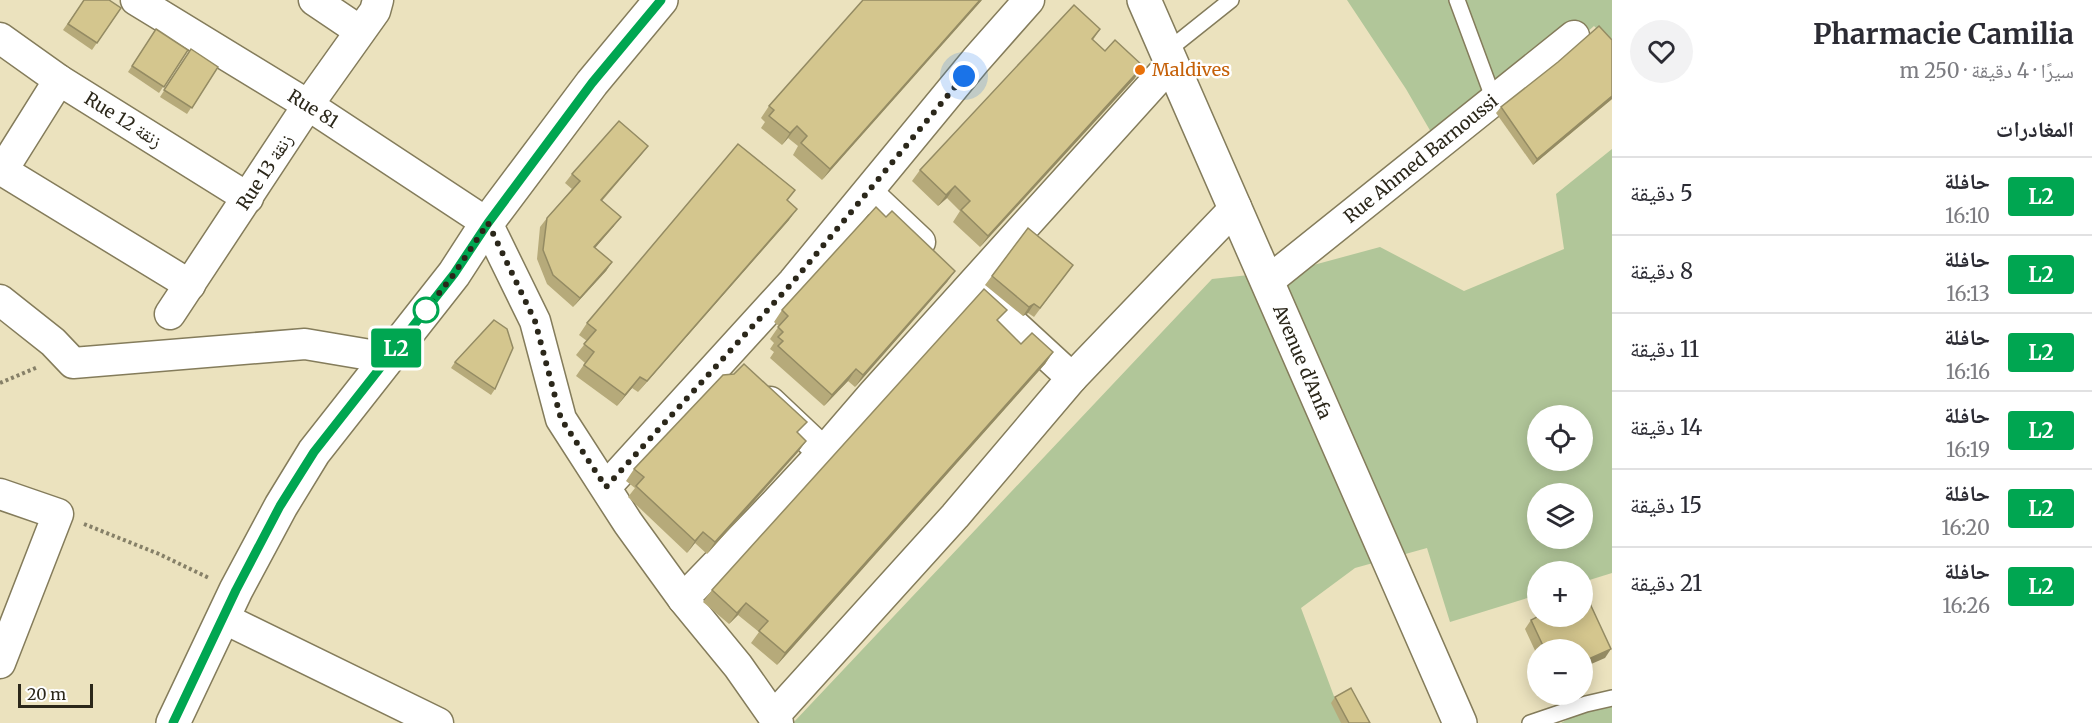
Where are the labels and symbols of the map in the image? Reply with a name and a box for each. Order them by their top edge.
place label: Maldives [1152,58,1230,81]
your location [949,61,979,91]
marker: Maldives [1133,63,1147,77]
street label: Rue 81 [284,84,343,133]
street label: Rue 12 زنقة [80,87,166,152]
street label: Rue Ahmed Barnoussi [1339,89,1503,228]
street label: Rue 13 زنقة [231,129,298,214]
unlabelled marker [413,297,439,323]
street label: Avenue d'Anfa [1268,300,1337,423]
line badge: L2 [369,328,423,368]
scale bar [18,681,93,708]

